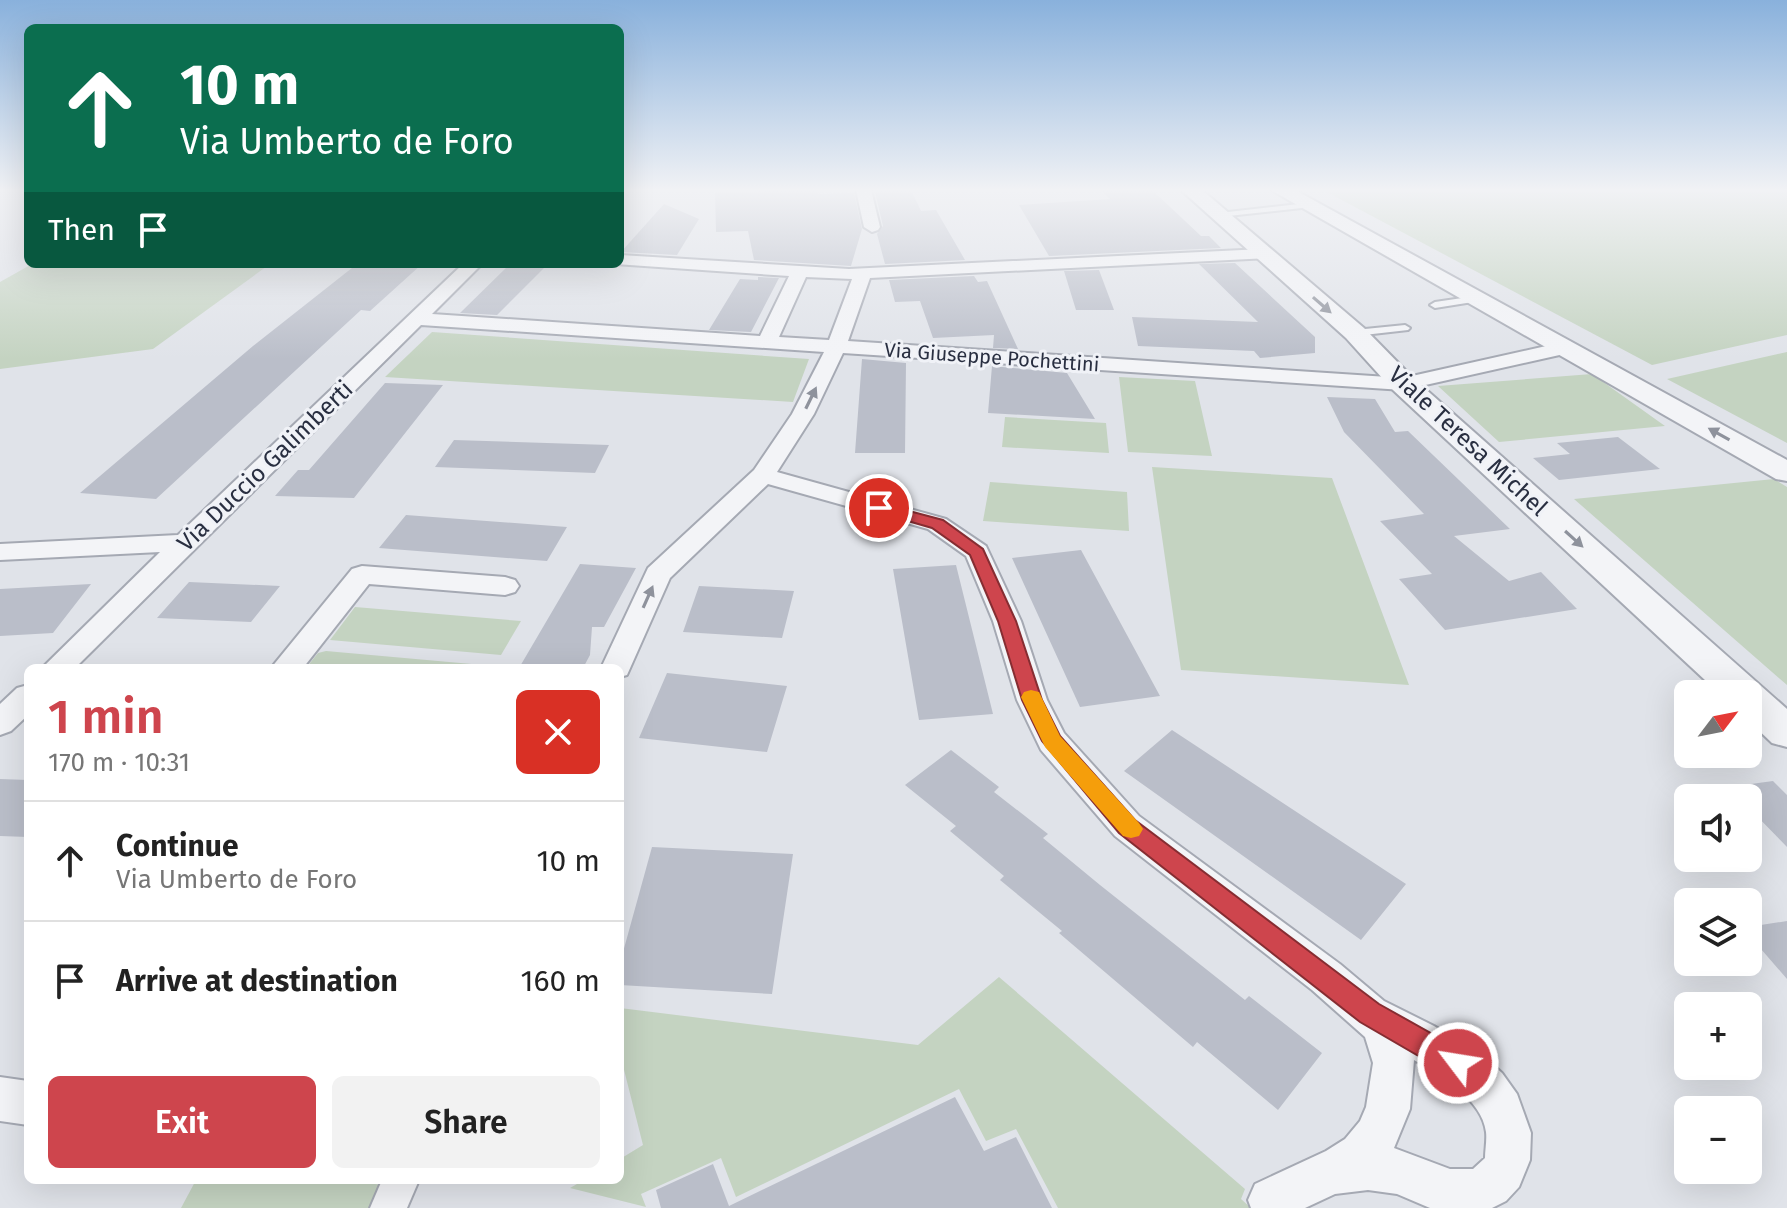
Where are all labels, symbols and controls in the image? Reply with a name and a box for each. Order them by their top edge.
text: 10 m [180,52,299,119]
icon: ahead [48,56,152,160]
text: Via Umberto de Foro [180,120,514,164]
icon: arrive [131,208,175,252]
text: Then [48,212,115,248]
one-way arrow [1312,296,1332,313]
street label: Via Giuseppe Pochettini [884,338,1100,376]
street label: Viale Teresa Michel [1383,360,1553,522]
street label: Via Duccio Galimberti [171,375,359,557]
one-way arrow [804,386,818,410]
one-way arrow [1708,427,1730,441]
pin [845,474,913,542]
icon: arrive [857,486,901,530]
one-way arrow [1565,529,1584,547]
one-way arrow [641,585,655,609]
north arrow [1674,680,1762,768]
map controls [1674,680,1762,1184]
text: 1 min [48,688,164,746]
button: close [516,690,600,774]
text: 170 m · 10:31 [48,747,190,778]
button: sound [1674,784,1762,872]
text: Continue [116,828,239,864]
icon: ahead [48,839,92,883]
text: 10 m [537,843,600,879]
text: Via Umberto de Foro [116,864,357,895]
button: layers [1674,888,1762,976]
icon: arrive [48,959,92,1003]
text: Arrive at destination [116,963,398,999]
text: 160 m [521,963,600,999]
button: + [1674,992,1762,1080]
position arrow [1416,1021,1500,1105]
button: Exit [48,1076,316,1168]
button: Share [332,1076,600,1168]
button: − [1674,1096,1762,1184]

